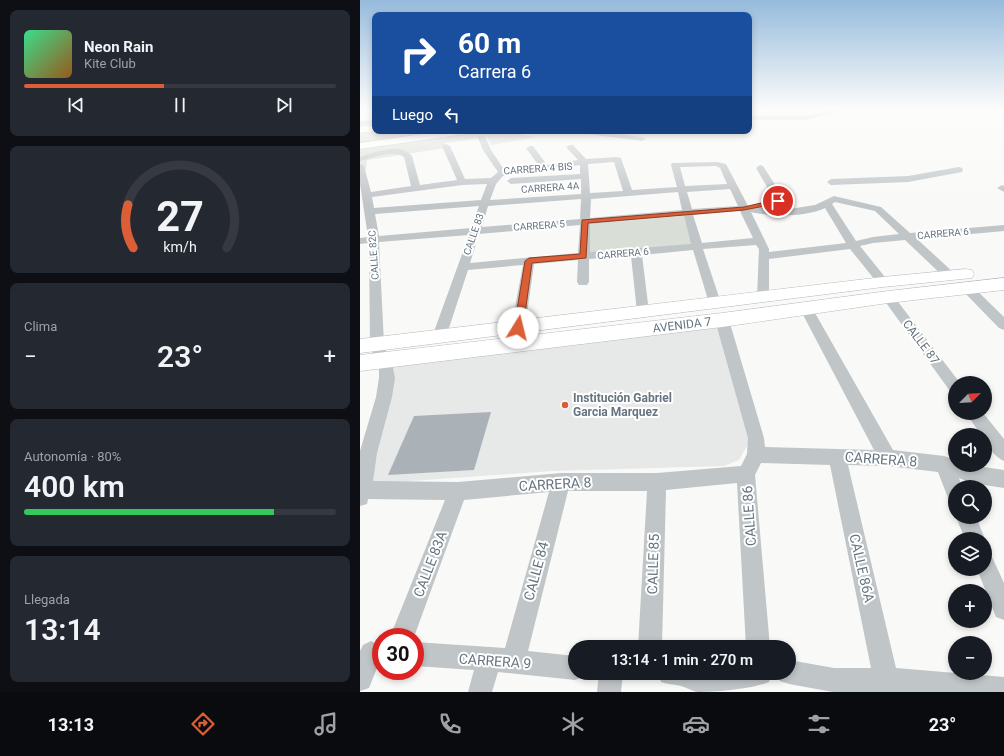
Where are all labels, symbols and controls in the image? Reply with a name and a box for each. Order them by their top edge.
text: 60 m [458,27,521,60]
icon: right [392,28,444,80]
text: Neon Rain [84,38,153,56]
text: Kite Club [84,56,136,71]
text: Carrera 6 [458,61,531,82]
icon: previous [65,94,87,116]
icon: pause [169,94,191,116]
icon: next [273,94,295,116]
icon: left [441,104,463,126]
text: Luego [392,106,433,124]
street label: CARRERA 4 BIS [503,161,573,176]
street label: CARRERA 4A [521,180,580,195]
pin [761,184,795,218]
icon: arrive [767,190,789,212]
text: 27 [156,191,204,240]
street label: CALLE 83 [461,212,486,256]
street label: CARRERA 5 [513,218,566,233]
street label: CARRERA 6 [917,226,970,241]
street label: CALLE 82C [366,229,381,280]
text: km/h [163,238,197,254]
street label: CARRERA 6 [597,246,650,261]
position arrow [497,307,539,349]
street label: AVENIDA 7 [652,314,712,336]
street label: CALLE 87 [900,317,942,367]
text: Clima [24,319,57,334]
text: 23° [157,339,203,374]
text: − [24,344,37,369]
text: + [324,344,336,369]
north arrow [948,376,992,420]
map controls [948,376,992,680]
place label: Institución Gabriel Garcia Marquez [573,391,672,419]
marker: Institución Gabriel Garcia Marquez [560,400,570,410]
button: sound [948,428,992,472]
street label: CARRERA 8 [844,448,918,470]
text: Autonomía · 80% [24,449,121,464]
text: 400 km [24,469,125,504]
street label: CARRERA 8 [518,474,592,494]
button: search [948,480,992,524]
street label: CALLE 86 [739,485,759,547]
street label: CALLE 83A [410,529,450,599]
street label: CALLE 86A [846,532,878,604]
button: layers [948,532,992,576]
street label: CALLE 85 [644,533,662,595]
street label: CALLE 84 [520,540,552,602]
button: + [948,584,992,628]
text: Llegada [24,592,70,607]
text: 13:14 [24,612,101,647]
speed limit sign: 30 [372,628,424,680]
button: − [948,636,992,680]
street label: CARRERA 9 [458,650,532,672]
text: 13:14 · 1 min · 270 m [611,651,753,669]
icon: directions [189,710,217,738]
icon: music [312,710,340,738]
icon: phone [436,710,464,738]
icon: climate [559,710,587,738]
icon: car [682,710,710,738]
icon: filters [805,710,833,738]
text: 13:13 [48,714,94,735]
text: 23° [929,714,956,735]

